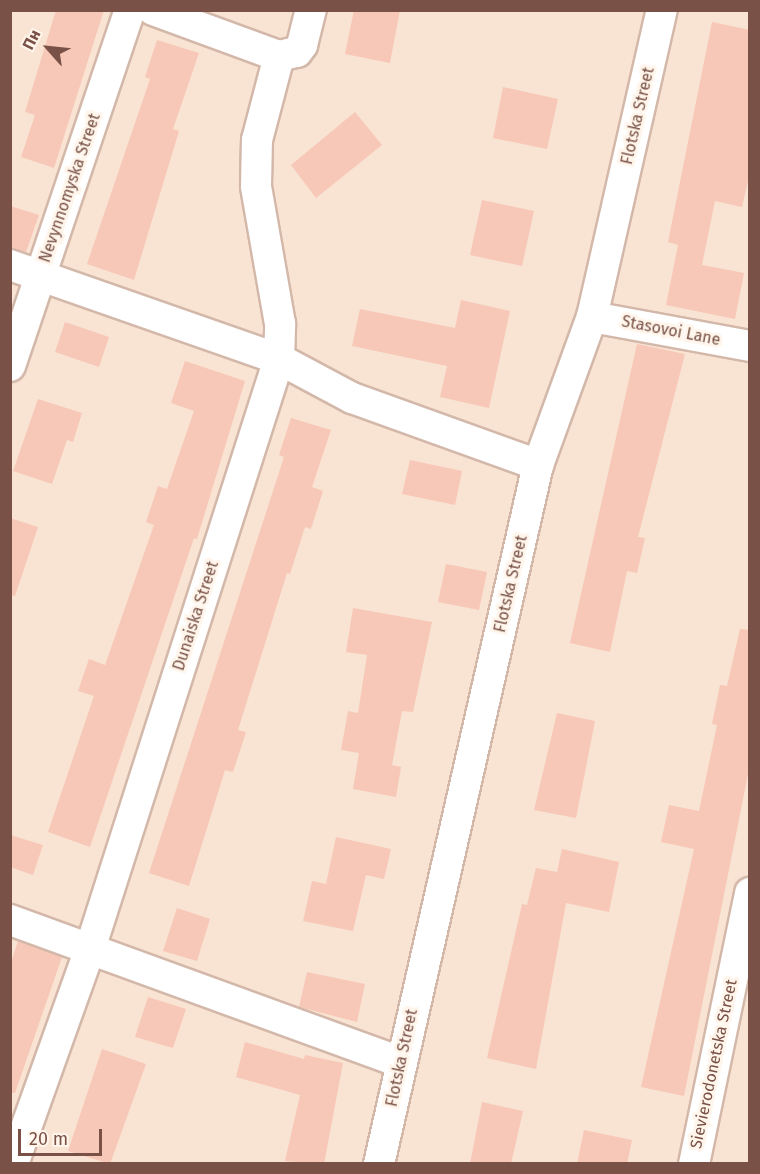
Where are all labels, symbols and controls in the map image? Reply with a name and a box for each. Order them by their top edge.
north arrow [18,18,78,78]
text: Пн [19,26,45,53]
street label: Flotska Street [617,66,659,166]
street label: Nevynnomyska Street [35,111,105,265]
street label: Stasovoi Lane [620,312,722,350]
street label: Flotska Street [490,534,532,634]
street label: Dunaiska Street [169,559,223,673]
street label: Sievierodonetska Street [687,978,741,1150]
street label: Flotska Street [382,1007,422,1109]
scale bar [21,1117,105,1155]
text: 20 m [29,1128,68,1150]

